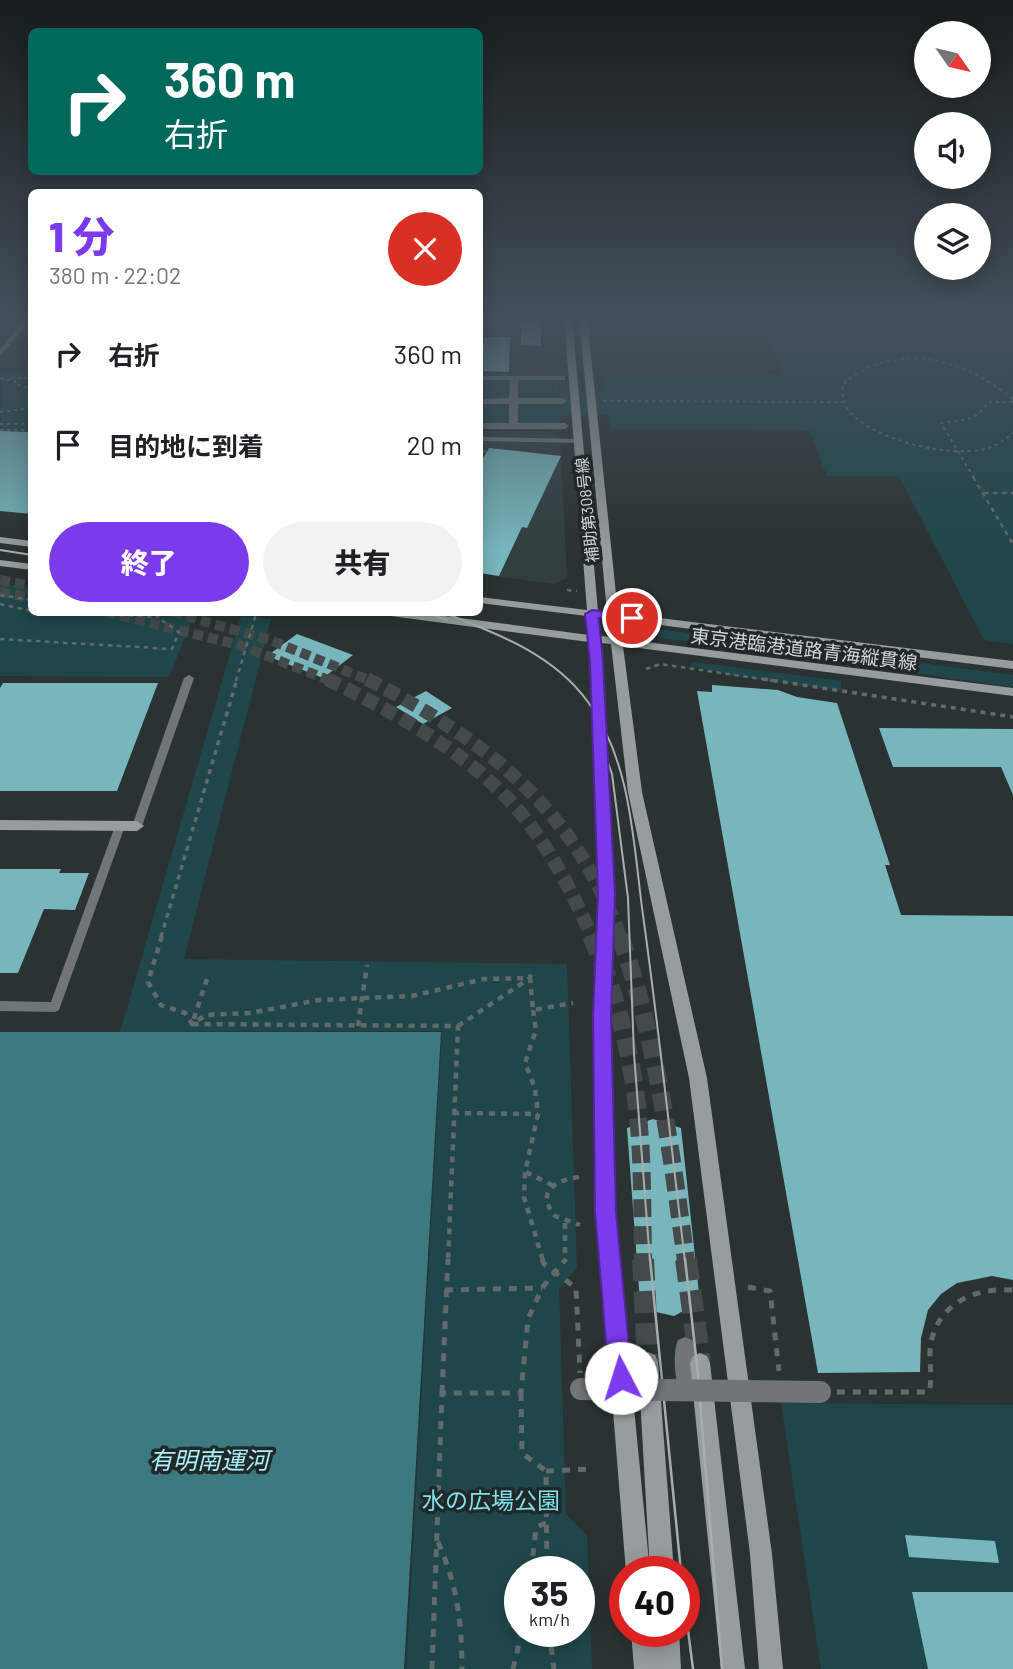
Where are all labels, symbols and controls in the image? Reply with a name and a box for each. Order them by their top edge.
north arrow [914,21,990,98]
map controls [914,21,991,280]
text: 360 m [164,49,295,108]
icon: right [49,56,140,147]
button: sound [914,112,991,189]
text: 右折 [164,114,228,152]
button: layers [914,203,991,280]
text: 1 分 [49,210,114,260]
button: close [388,212,462,286]
text: 380 m · 22:02 [49,261,181,289]
icon: right [49,335,87,373]
text: 360 m [394,338,462,369]
text: 右折 [108,339,160,370]
icon: arrive [49,426,87,464]
text: 20 m [407,429,462,460]
text: 目的地に到着 [108,430,264,461]
street label: 補助第308号線 [572,457,601,564]
button: 終了 [49,522,249,602]
button: 共有 [263,522,462,602]
pin [602,588,662,648]
icon: arrive [613,599,651,637]
street label: 東京港臨港道路青海縦貫線 [690,623,919,674]
position arrow [584,1341,658,1415]
water label: 有明南運河 [149,1445,273,1474]
park label: 水の広場公園 [422,1486,560,1514]
speed limit sign: 40 [609,1556,700,1647]
text: 35 [531,1571,568,1613]
text: km/h [529,1608,570,1630]

